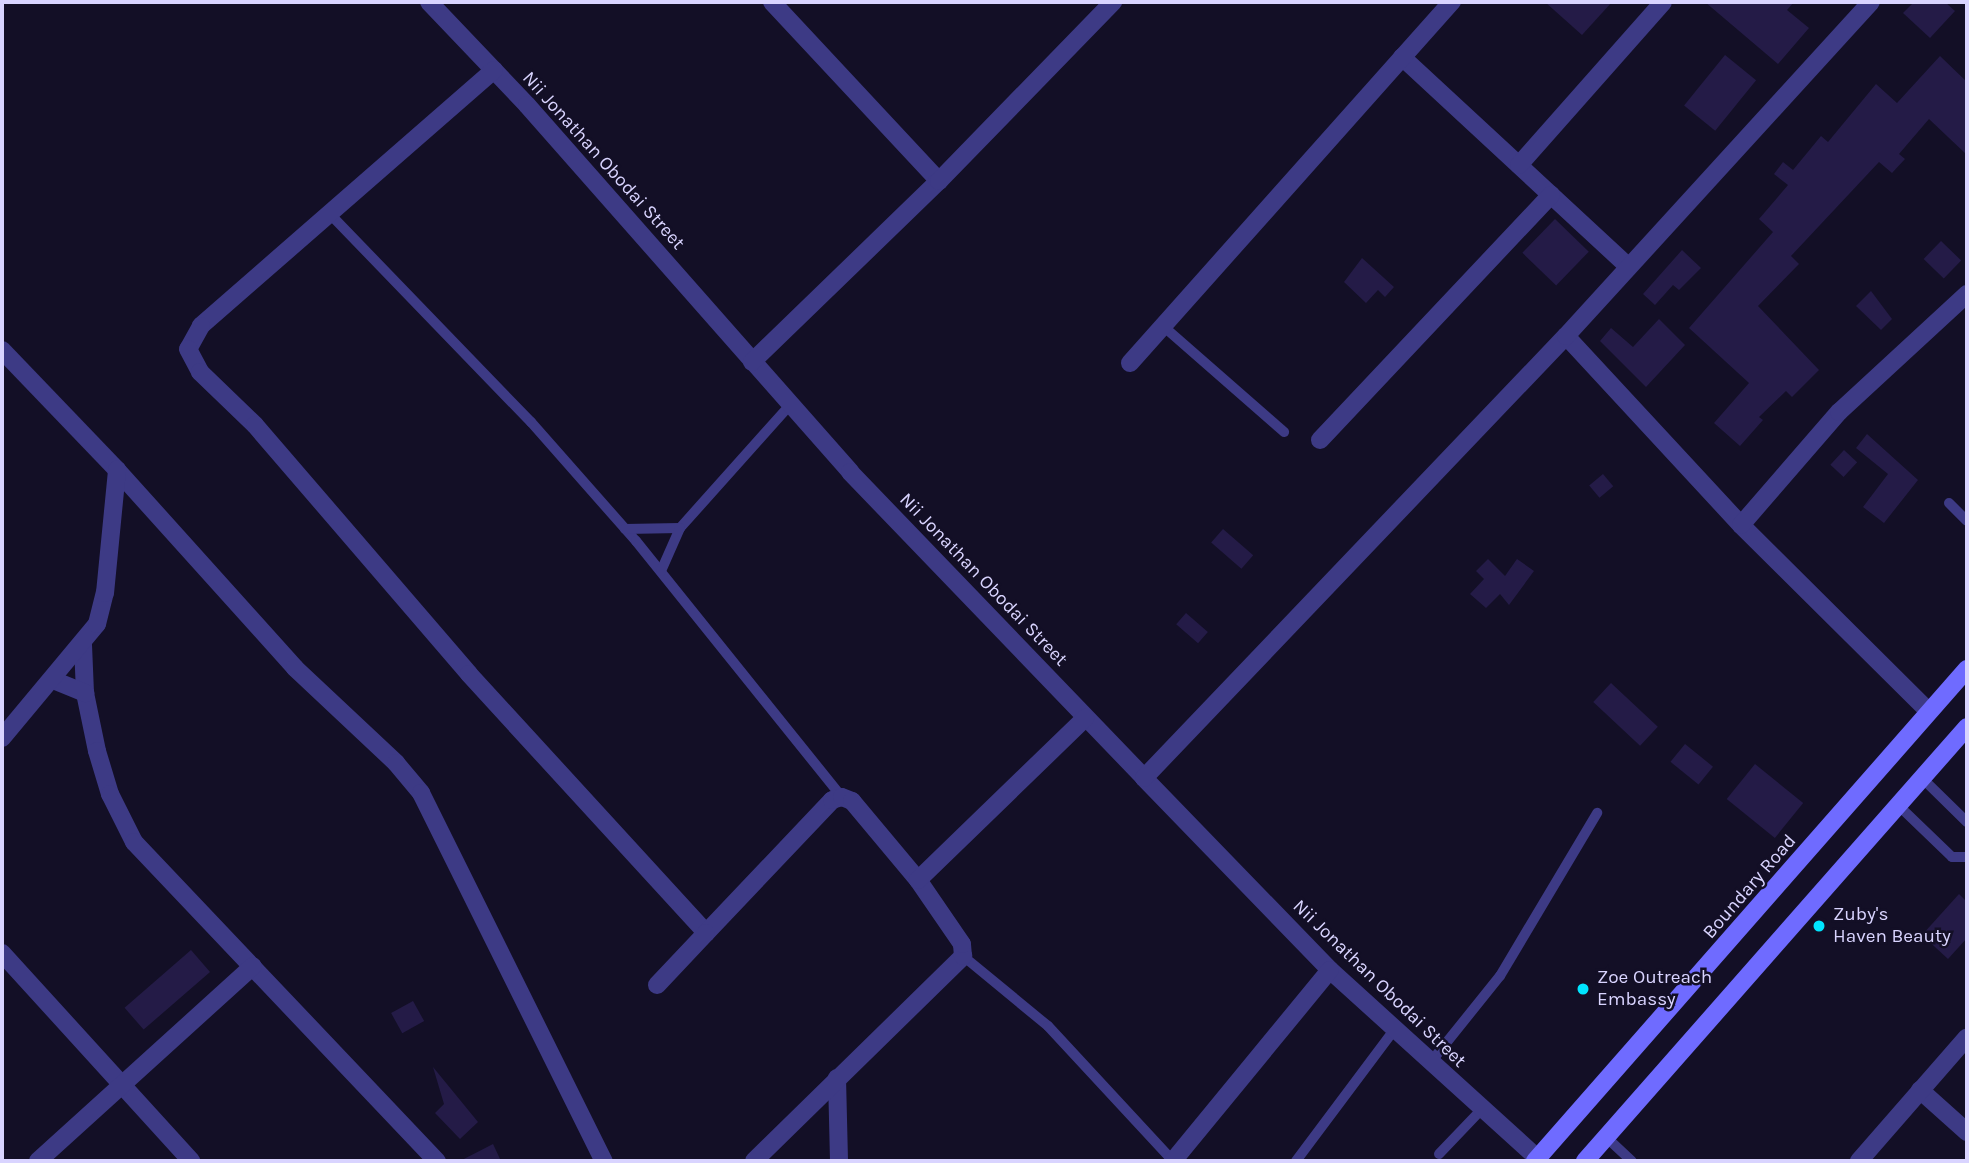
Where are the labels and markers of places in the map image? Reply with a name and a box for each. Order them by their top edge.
place label: Zuby's Haven Beauty [1833,904,1951,948]
marker: Zuby's Haven Beauty [1811,918,1827,934]
place label: Zoe Outreach Embassy [1597,967,1712,1011]
marker: Zoe Outreach Embassy [1575,981,1591,997]

